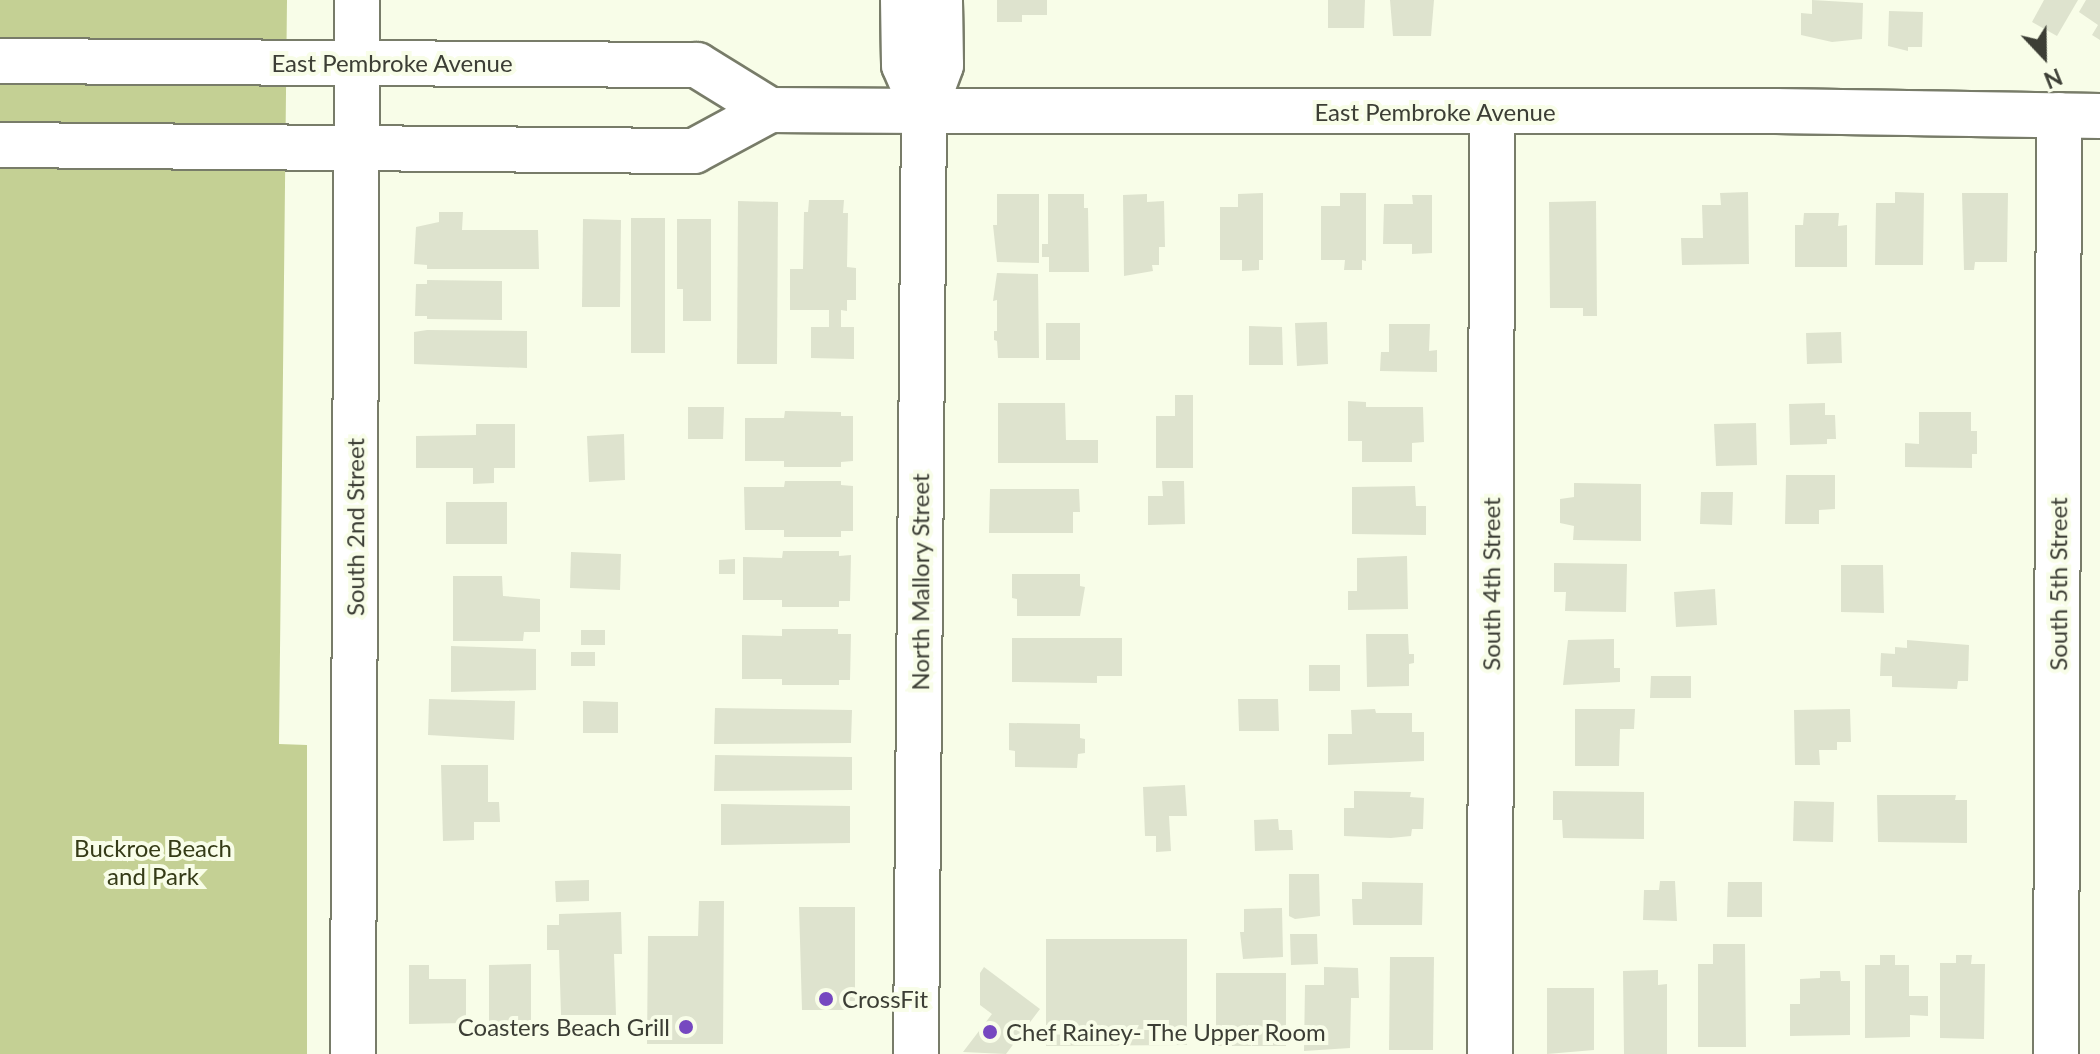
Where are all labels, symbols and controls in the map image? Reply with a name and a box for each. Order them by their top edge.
north arrow [2004,16,2084,96]
street label: East Pembroke Avenue [271,49,513,77]
text: N [2040,63,2066,94]
street label: East Pembroke Avenue [1314,98,1556,126]
street label: South 2nd Street [341,438,369,616]
street label: North Mallory Street [906,473,934,691]
street label: South 4th Street [1477,497,1505,671]
street label: South 5th Street [2044,497,2072,671]
park label: Buckroe Beach and Park [74,834,232,890]
place label: CrossFit [842,985,928,1013]
marker: CrossFit [817,990,835,1008]
place label: Coasters Beach Grill [458,1013,670,1041]
marker: Coasters Beach Grill [677,1018,695,1036]
place label: Chef Rainey- The Upper Room [1006,1018,1327,1046]
marker: Chef Rainey- The Upper Room [981,1023,999,1041]

